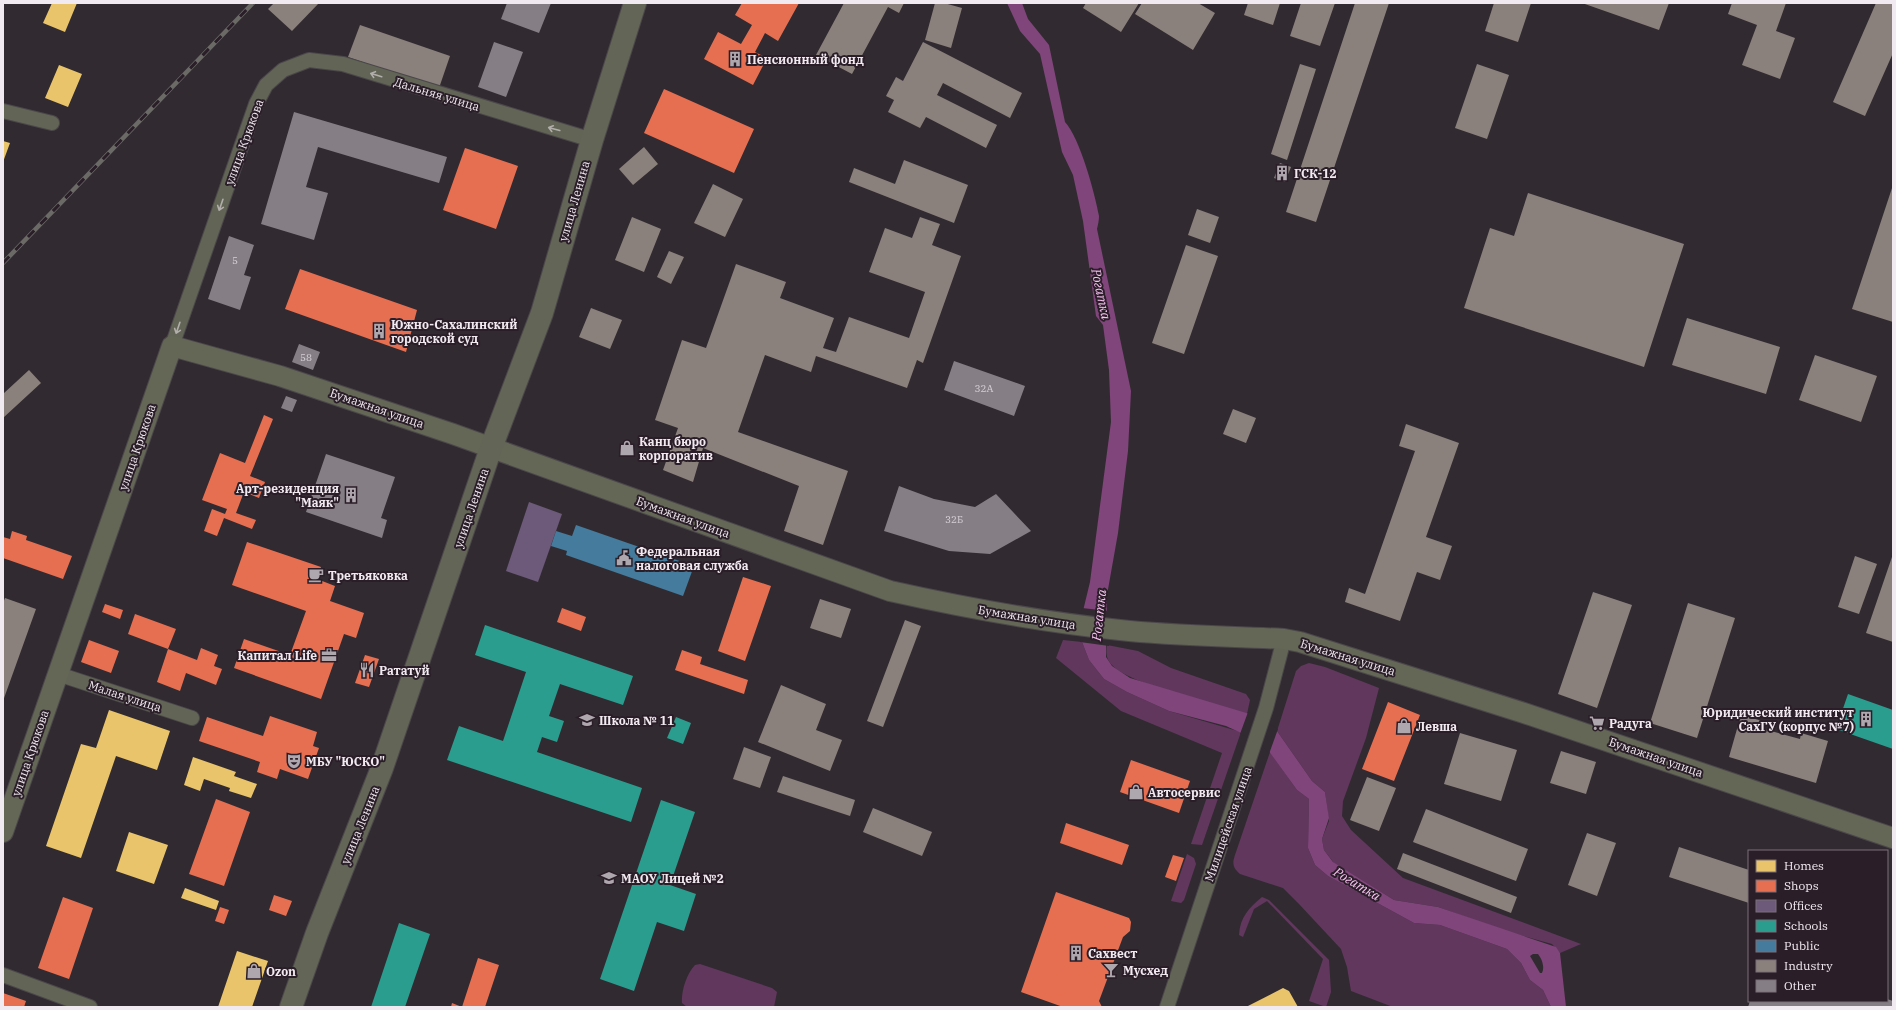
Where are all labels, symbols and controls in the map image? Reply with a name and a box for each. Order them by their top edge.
building icon: Пенсионный фонд [726,50,744,68]
place label: Пенсионный фонд [747,52,864,67]
one-way arrow [370,71,383,78]
street label: Дальняя улица [392,74,482,114]
street label: улица Крюкова [221,97,267,187]
one-way arrow [548,125,561,133]
street label: улица Ленина [555,158,593,243]
building icon: ГСК-12 [1273,164,1291,182]
place label: ГСК-12 [1294,166,1337,181]
one-way arrow [217,199,224,212]
house number: 5 [232,254,238,267]
water label: Рогатка [1087,266,1115,321]
place label: Южно-Сахалинский городской суд [391,317,517,346]
one-way arrow [174,322,181,335]
building icon: Южно-Сахалинский городской суд [370,322,388,340]
house number: 58 [300,351,312,364]
house number: 32А [975,382,994,395]
street label: Бумажная улица [328,385,426,431]
street label: улица Крюкова [115,401,159,492]
place label: Канц бюро корпоратив [639,434,713,463]
shop icon: Канц бюро корпоратив [618,439,636,457]
street label: улица Ленина [450,466,492,550]
place label: Арт-резиденция "Маяк" [236,481,339,510]
building icon: Арт-резиденция "Маяк" [342,486,360,504]
street label: Бумажная улица [634,493,732,541]
house number: 32Б [945,513,963,526]
place label: Федеральная налоговая служба [636,544,749,573]
public building icon: Федеральная налоговая служба [615,549,633,567]
cafe icon: Третьяковка [307,566,325,584]
place label: Третьяковка [328,568,408,583]
water label: Рогатка [1088,588,1110,643]
street label: Бумажная улица [977,602,1077,632]
street label: Бумажная улица [1299,635,1398,679]
office icon: Капитал Life [320,646,338,664]
place label: Капитал Life [238,648,317,663]
restaurant icon: Рататуй [358,661,376,679]
place label: Рататуй [379,663,430,678]
street label: Малая улица [86,677,164,715]
place label: Юридический институт СахГУ (корпус №7) [1703,705,1854,734]
street label: улица Крюкова [8,707,52,798]
building icon: Юридический институт СахГУ (корпус №7) [1857,710,1875,728]
school or university icon: Школа № 11 [578,711,596,729]
place label: Школа № 11 [599,713,674,728]
supermarket icon: Радуга [1588,714,1606,732]
place label: Радуга [1609,716,1652,731]
shop icon: Левша [1395,717,1413,735]
place label: Левша [1416,719,1457,734]
street label: Бумажная улица [1607,734,1705,780]
theatre icon: МБУ "ЮСКО" [285,752,303,770]
place label: МБУ "ЮСКО" [306,754,385,769]
street label: Милицейская улица [1201,764,1255,884]
street label: улица Ленина [337,783,383,866]
shop icon: Автосервис [1127,783,1145,801]
place label: Автосервис [1148,785,1221,800]
legend [1748,850,1888,1002]
text: Homes [1784,858,1824,873]
water label: Рогатка [1330,863,1383,905]
school or university icon: МАОУ Лицей №2 [600,869,618,887]
place label: МАОУ Лицей №2 [621,871,724,886]
text: Shops [1784,878,1819,893]
text: Offices [1784,898,1823,913]
text: Schools [1784,918,1828,933]
text: Public [1784,938,1820,953]
building icon: Сахвест [1067,944,1085,962]
place label: Сахвест [1088,946,1137,961]
text: Industry [1784,958,1833,973]
bar icon: Мусхед [1102,961,1120,979]
shop icon: Ozon [245,962,263,980]
place label: Мусхед [1123,963,1168,978]
place label: Ozon [266,964,296,979]
text: Other [1784,978,1817,993]

